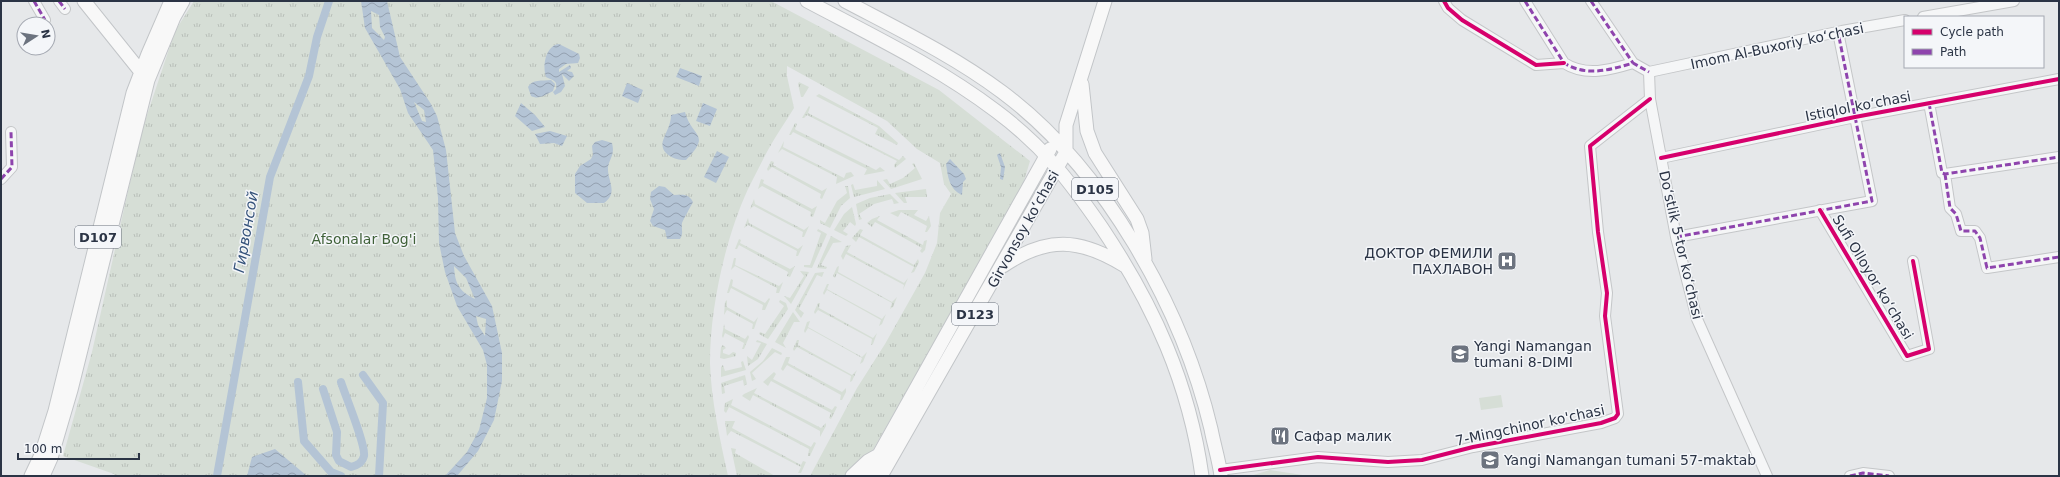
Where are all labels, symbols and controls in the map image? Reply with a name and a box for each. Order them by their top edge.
north arrow [16,16,56,56]
legend [1904,16,2044,68]
street label: Imom Al-Buxoriy koʻchasi [1689,20,1865,72]
text: Cycle path [1940,25,2004,39]
text: N [38,28,53,40]
text: Path [1940,45,1966,59]
street label: Istiqlol ko‘chasi [1804,88,1912,124]
street label: Girvonsoy koʻchasi [984,167,1062,291]
street label: Doʻstlik 5-tor koʻchasi [1656,169,1706,321]
road number: D105 [1072,178,1118,200]
water label: Гирвонсой [230,190,262,274]
street label: Sufi Olloyor koʻchasi [1829,212,1917,342]
road number: D107 [75,226,121,248]
park label: Afsonalar Bog'i [312,231,416,247]
place label: ДОКТОР ФЕМИЛИ ПАХЛАВОН [1364,245,1493,277]
hospital icon: ДОКТОР ФЕМИЛИ ПАХЛАВОН [1496,250,1518,272]
road number: D123 [952,303,998,325]
place label: Yangi Namangan tumani 8-DIMI [1473,338,1592,370]
school or university icon: Yangi Namangan tumani 8-DIMI [1449,343,1471,365]
street label: 7-Mingchinor ko'chasi [1454,401,1606,449]
restaurant icon: Сафар малик [1269,425,1291,447]
place label: Сафар малик [1294,428,1392,444]
scale bar [18,435,139,461]
text: 100 m [24,442,62,456]
school or university icon: Yangi Namangan tumani 57-maktab [1479,449,1501,471]
place label: Yangi Namangan tumani 57-maktab [1503,452,1756,468]

